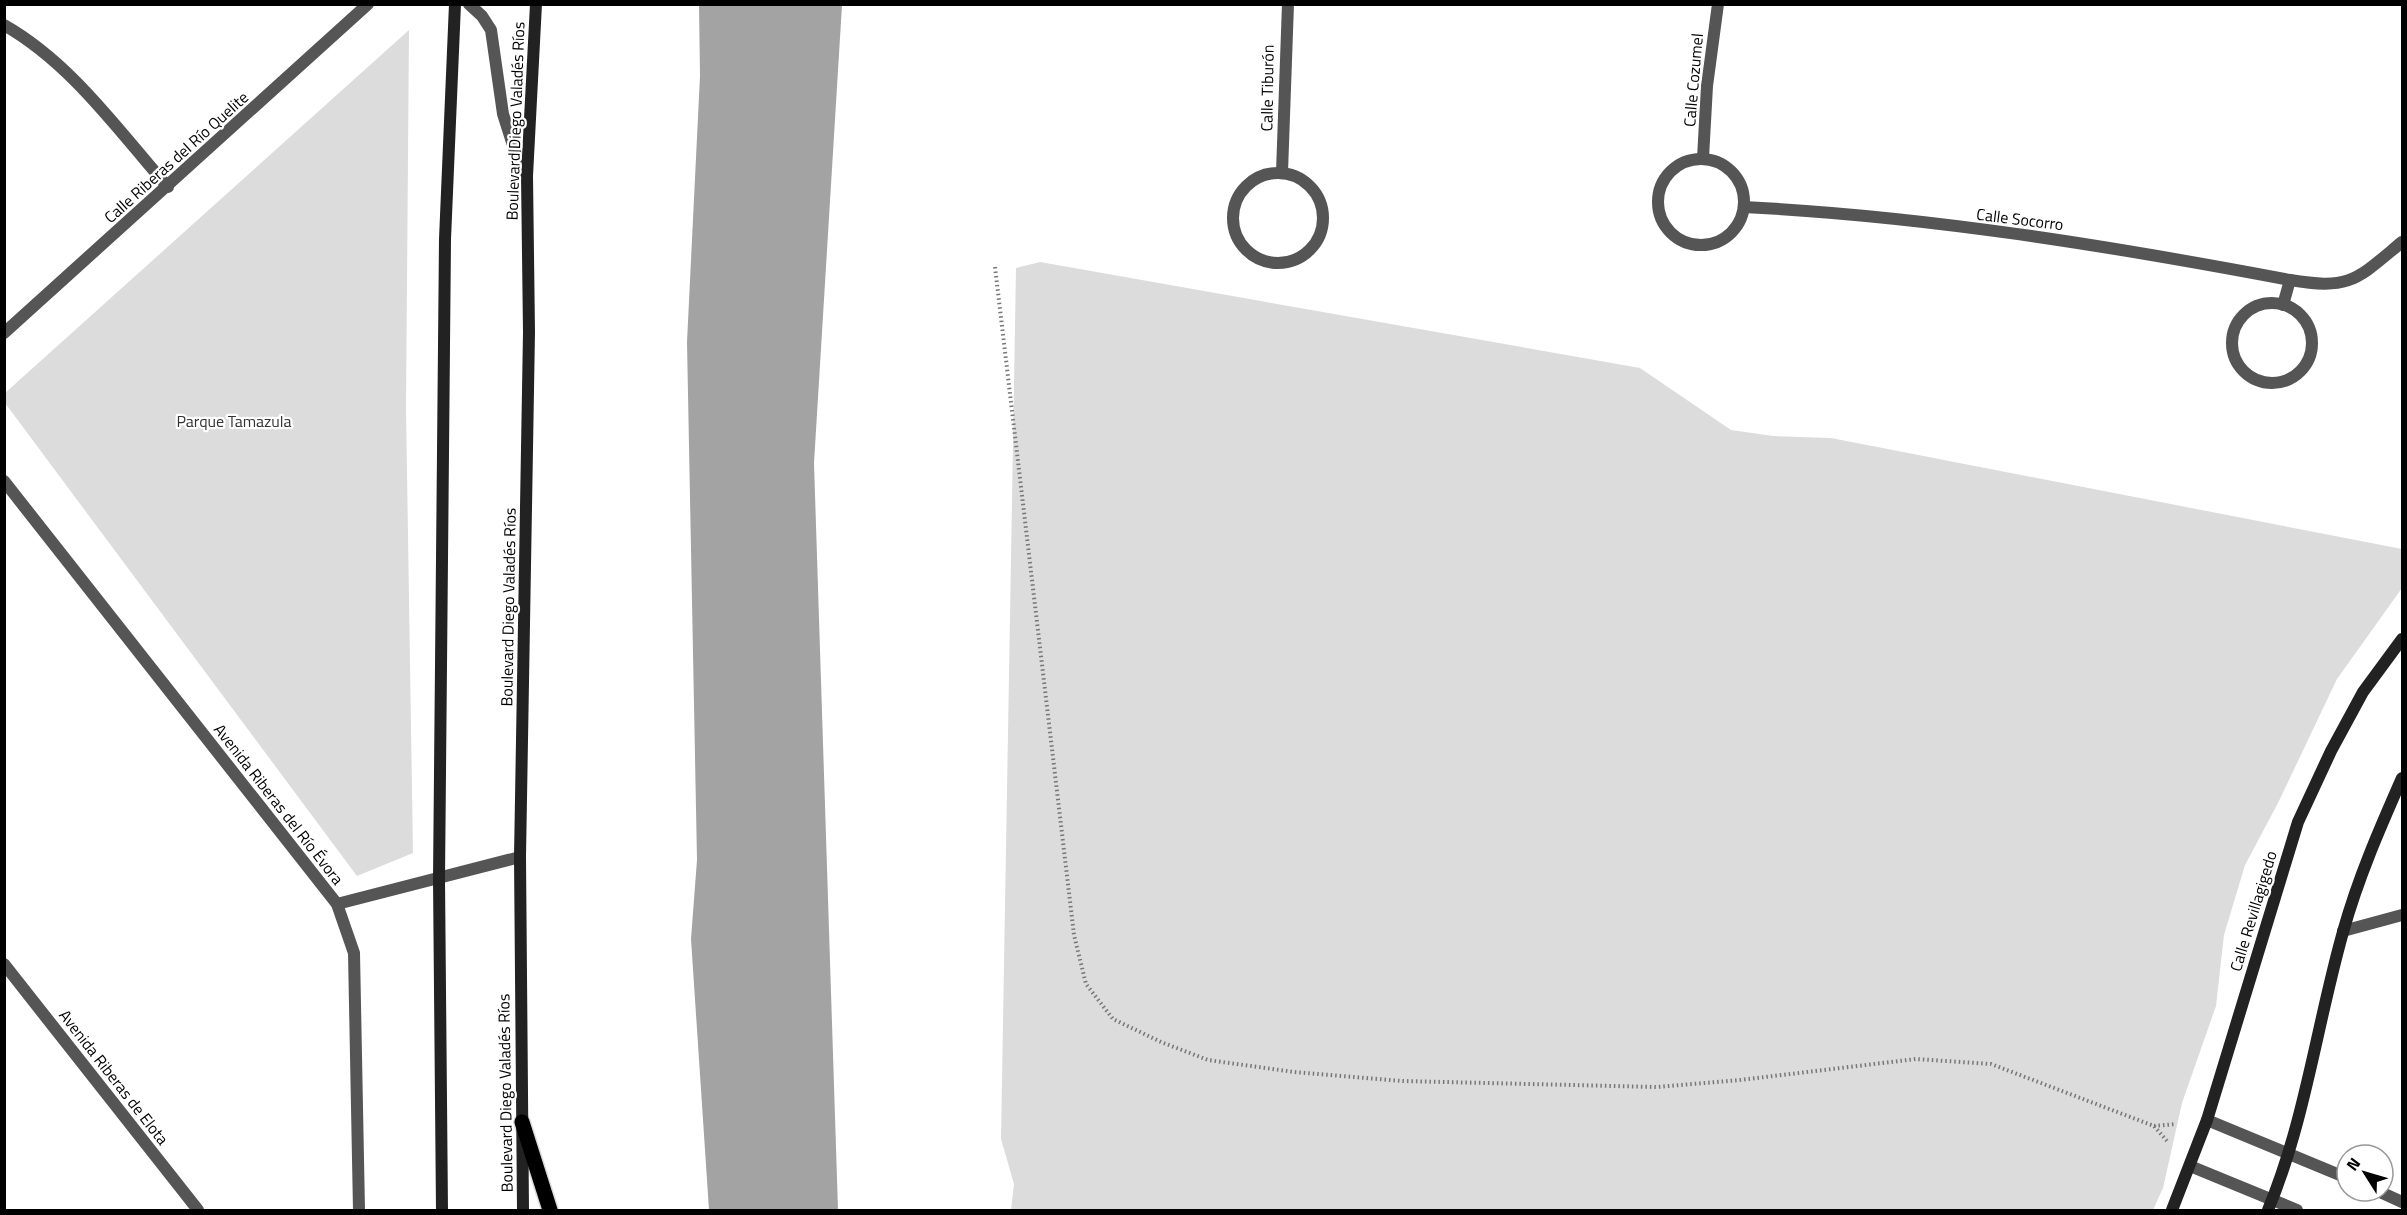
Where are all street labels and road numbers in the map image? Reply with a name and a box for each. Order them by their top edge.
street label: Boulevard Diego Valadés Ríos [500,21,530,221]
street label: Calle Cozumel [1677,32,1709,128]
street label: Calle Tiburón [1254,44,1280,132]
street label: Calle Riberas del Río Quelite [98,85,254,229]
street label: Calle Socorro [1975,202,2065,236]
street label: Boulevard Diego Valadés Ríos [494,507,522,707]
street label: Avenida Riberas del Río Évora [208,718,350,890]
street label: Calle Revillagigedo [2223,848,2283,974]
street label: Boulevard Diego Valadés Ríos [491,993,519,1193]
street label: Avenida Riberas de Elota [53,1004,175,1150]

